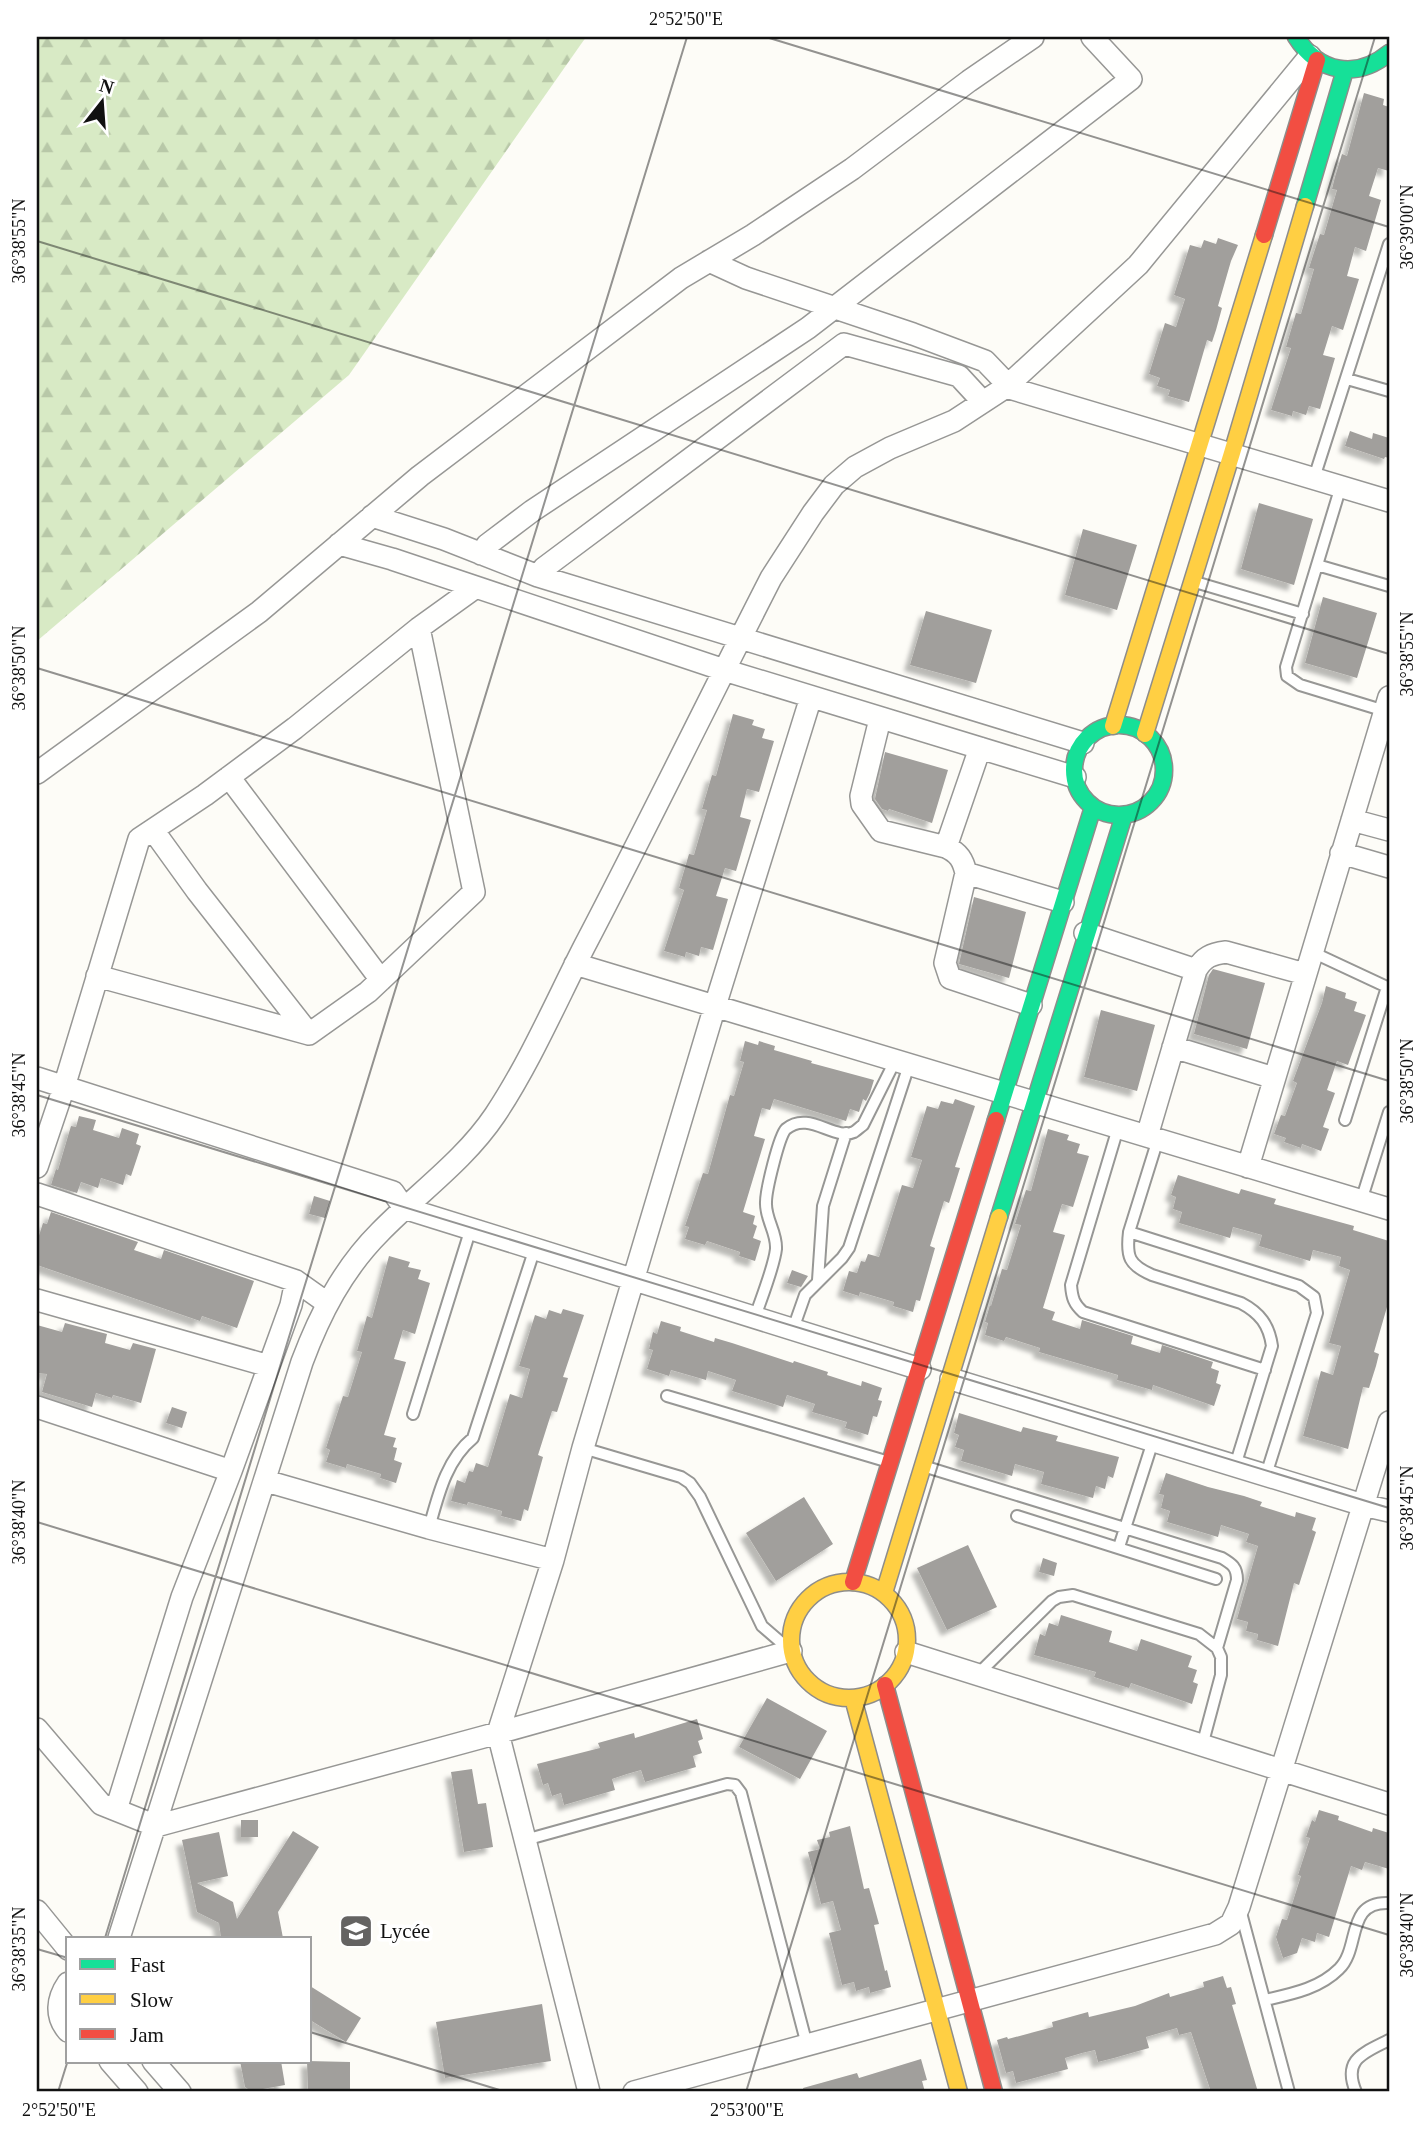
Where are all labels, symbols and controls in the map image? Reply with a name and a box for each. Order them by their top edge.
text: 2°52'50"E [649,9,723,29]
north arrow [66,66,136,136]
text: N [97,74,117,98]
text: 36°39'00"N [1397,185,1417,269]
text: 36°38'55"N [9,199,29,283]
text: 36°38'55"N [1397,612,1417,696]
text: 36°38'50"N [9,626,29,710]
text: 36°38'50"N [1397,1039,1417,1123]
text: 36°38'45"N [9,1053,29,1137]
text: 36°38'45"N [1397,1466,1417,1550]
text: 36°38'40"N [9,1480,29,1564]
text: 36°38'40"N [1397,1893,1417,1977]
text: 36°38'35"N [9,1907,29,1991]
school or university icon: Lycée [337,1912,375,1950]
place label: Lycée [380,1919,430,1943]
legend [66,1937,312,2062]
text: Fast [130,1953,165,1977]
text: Slow [130,1988,174,2012]
text: Jam [130,2023,164,2047]
text: 2°52'50"E [22,2100,96,2120]
text: 2°53'00"E [710,2100,784,2120]

